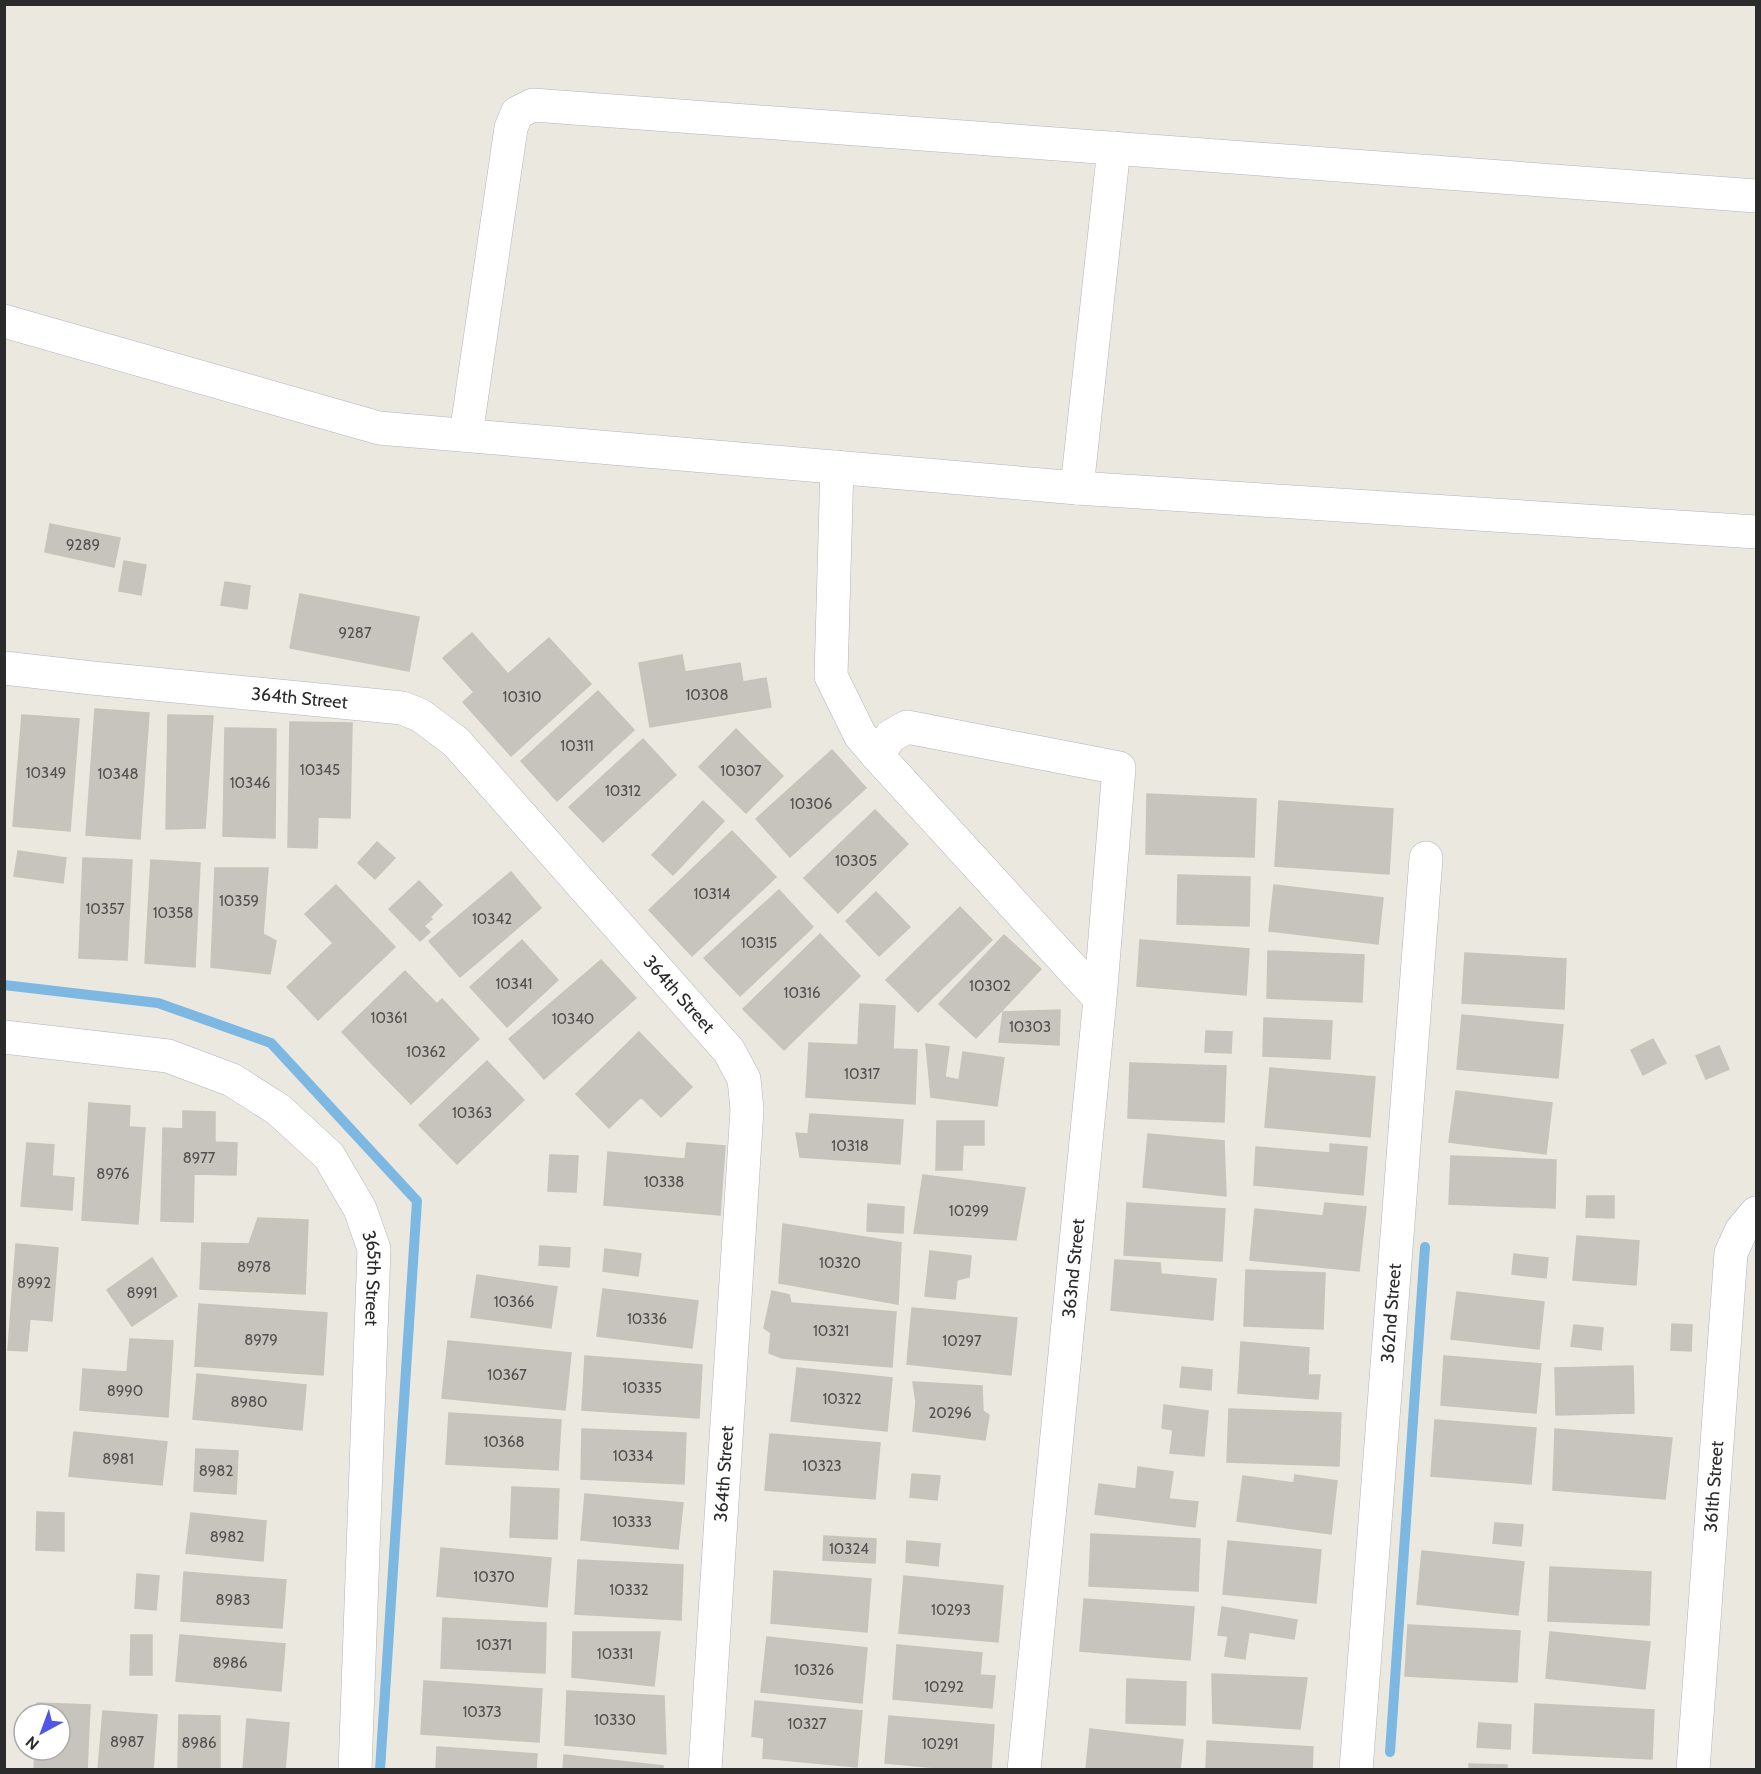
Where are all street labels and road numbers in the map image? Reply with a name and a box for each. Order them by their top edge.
street label: 364th Street [250,682,349,714]
street label: 364th Street [639,951,719,1038]
street label: 363nd Street [1058,1218,1089,1319]
street label: 365th Street [357,1228,385,1326]
street label: 362nd Street [1376,1263,1406,1364]
street label: 364th Street [710,1425,738,1523]
street label: 361th Street [1699,1440,1728,1533]

